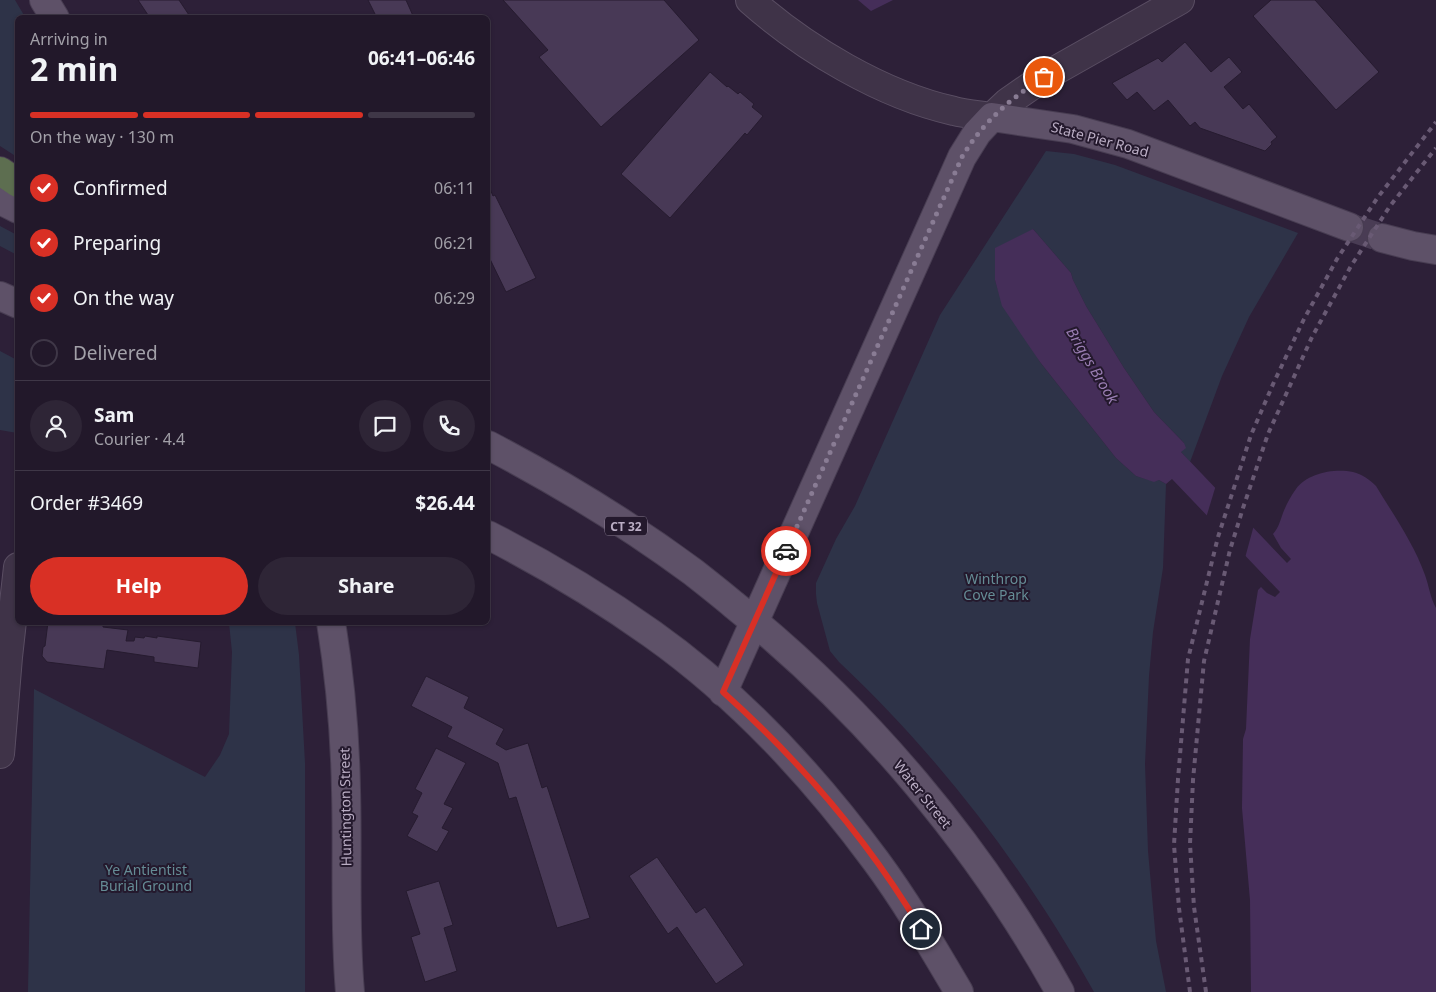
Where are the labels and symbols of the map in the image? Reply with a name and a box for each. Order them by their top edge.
pin [1023,56,1065,98]
street label: State Pier Road [1049,117,1151,161]
water label: Briggs Brook [1062,323,1124,407]
road number: CT 32 [605,516,647,536]
courier [761,526,811,576]
park label: Winthrop Cove Park [963,569,1029,604]
street label: Huntington Street [334,748,356,866]
street label: Water Street [890,756,956,832]
park label: Ye Antientist Burial Ground [100,860,192,895]
pin [900,908,942,950]

